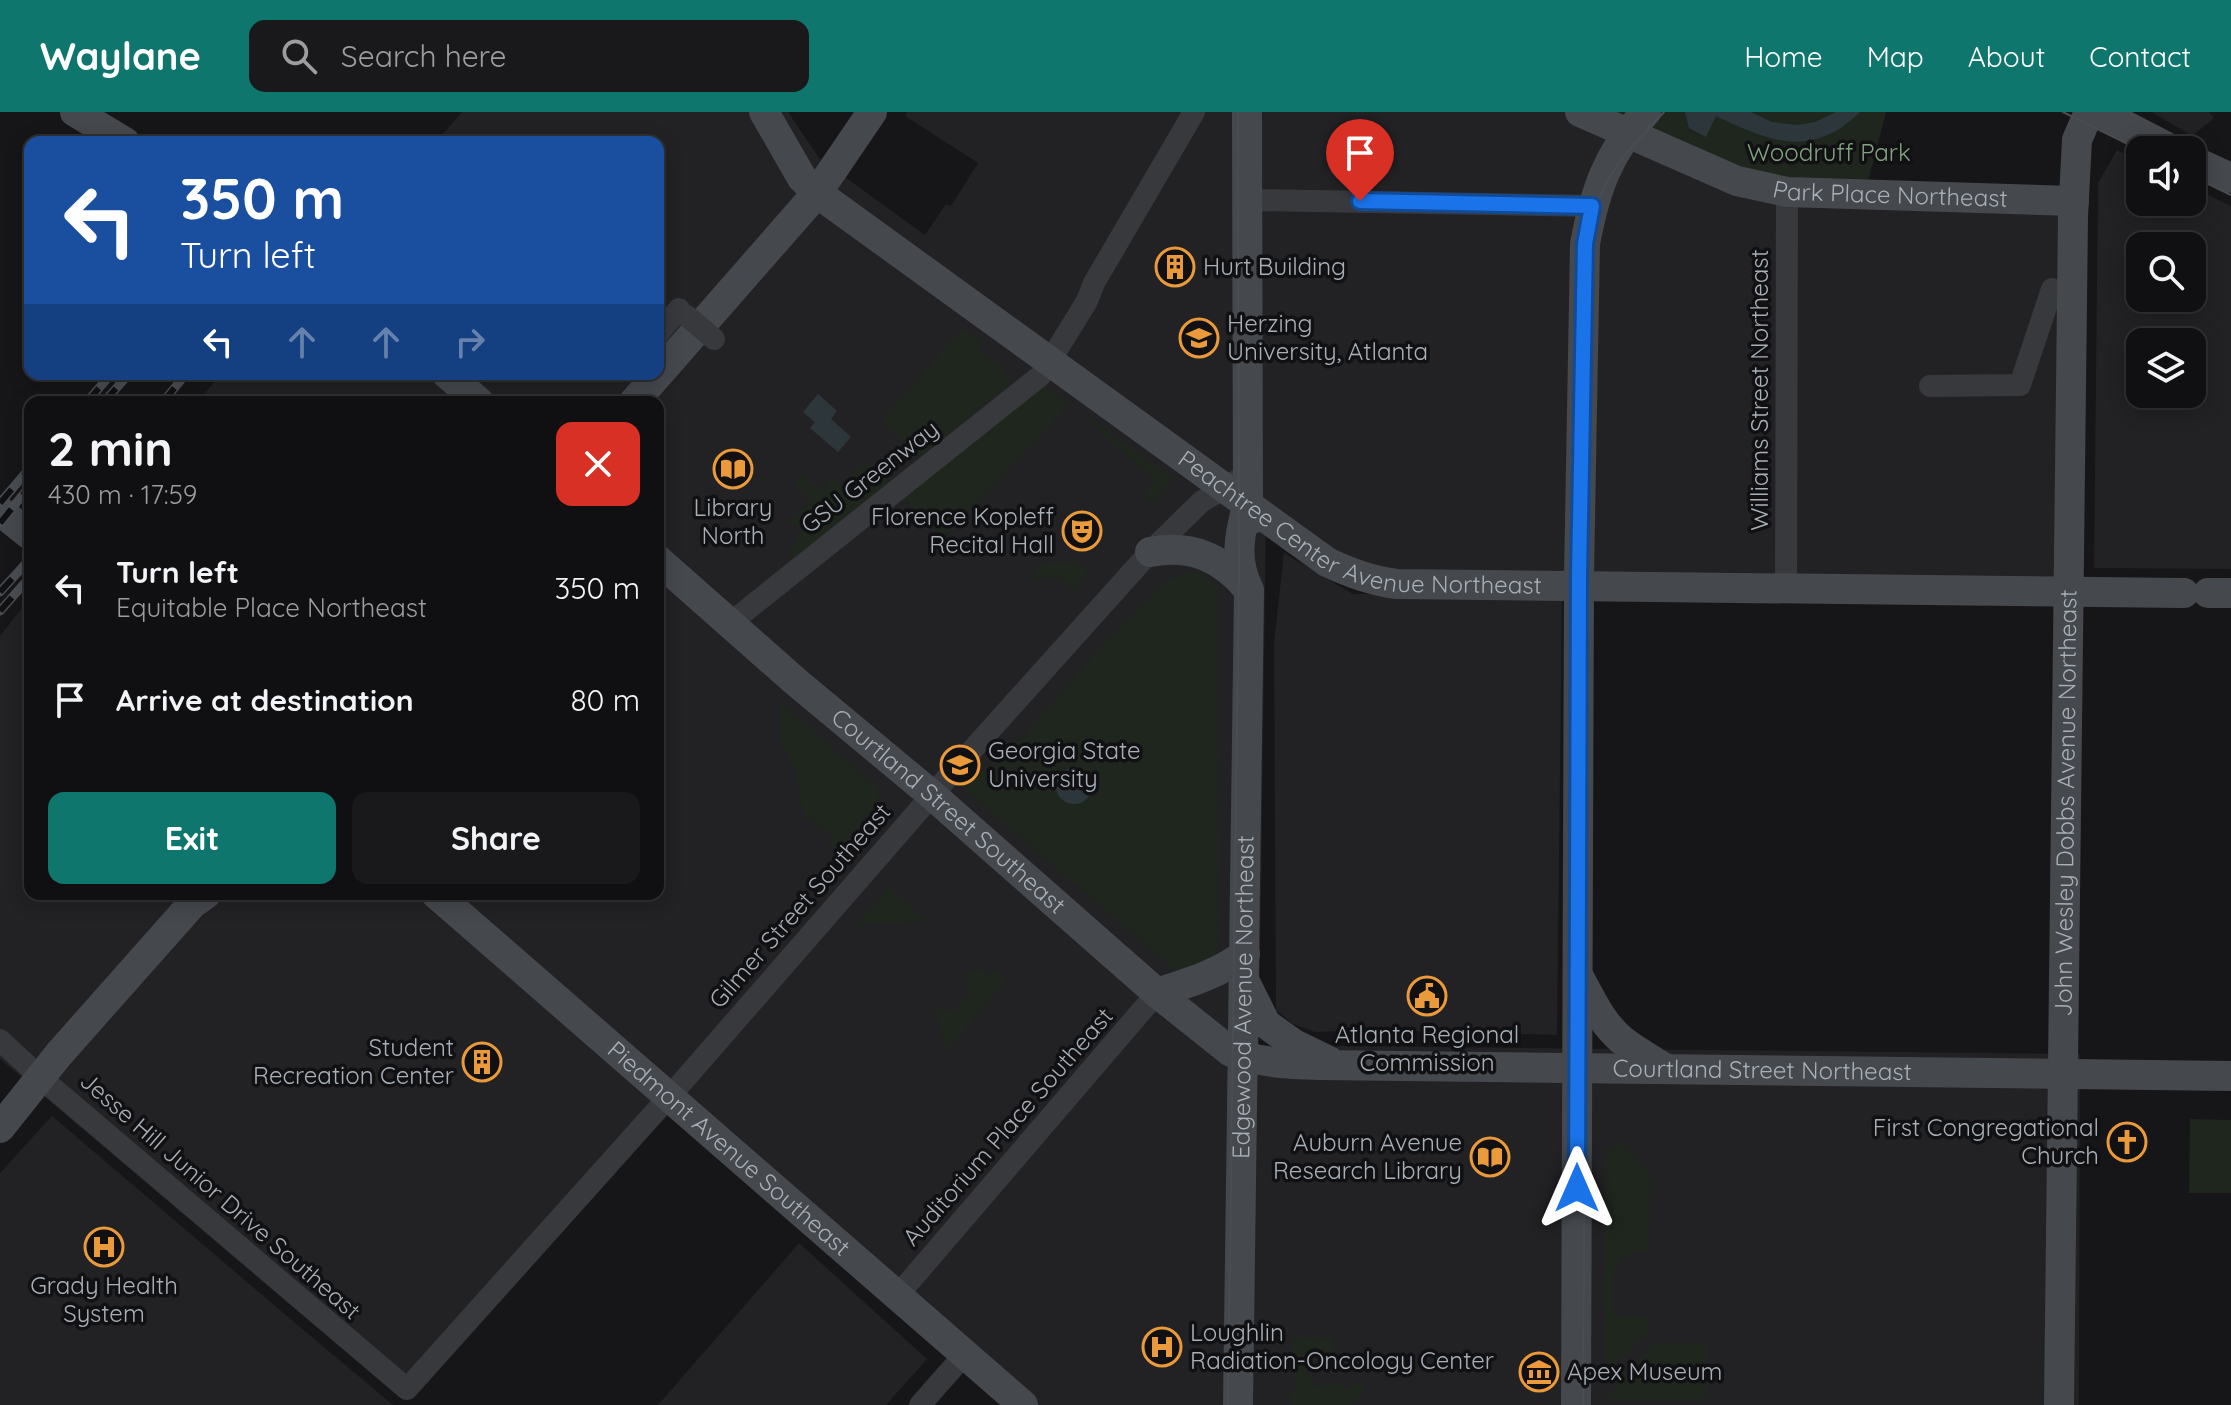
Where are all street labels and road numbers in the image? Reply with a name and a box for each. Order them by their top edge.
street label: Park Place Northeast [1770,173,2008,213]
street label: Williams Street Northeast [1744,249,1774,531]
street label: GSU Greenway [795,413,944,539]
street label: Peachtree Center Avenue Northeast [1173,443,1542,600]
street label: John Wesley Dobbs Avenue Northeast [2048,589,2083,1017]
street label: Courtland Street Southeast [826,702,1072,920]
street label: Gilmer Street Southeast [702,797,896,1014]
street label: Edgewood Avenue Northeast [1225,835,1260,1159]
street label: Auditorium Place Southeast [896,1001,1119,1251]
street label: Piedmont Avenue Southeast [602,1034,857,1262]
street label: Courtland Street Northeast [1613,1053,1912,1086]
street label: Jesse Hill Junior Drive Southeast [74,1065,367,1325]

